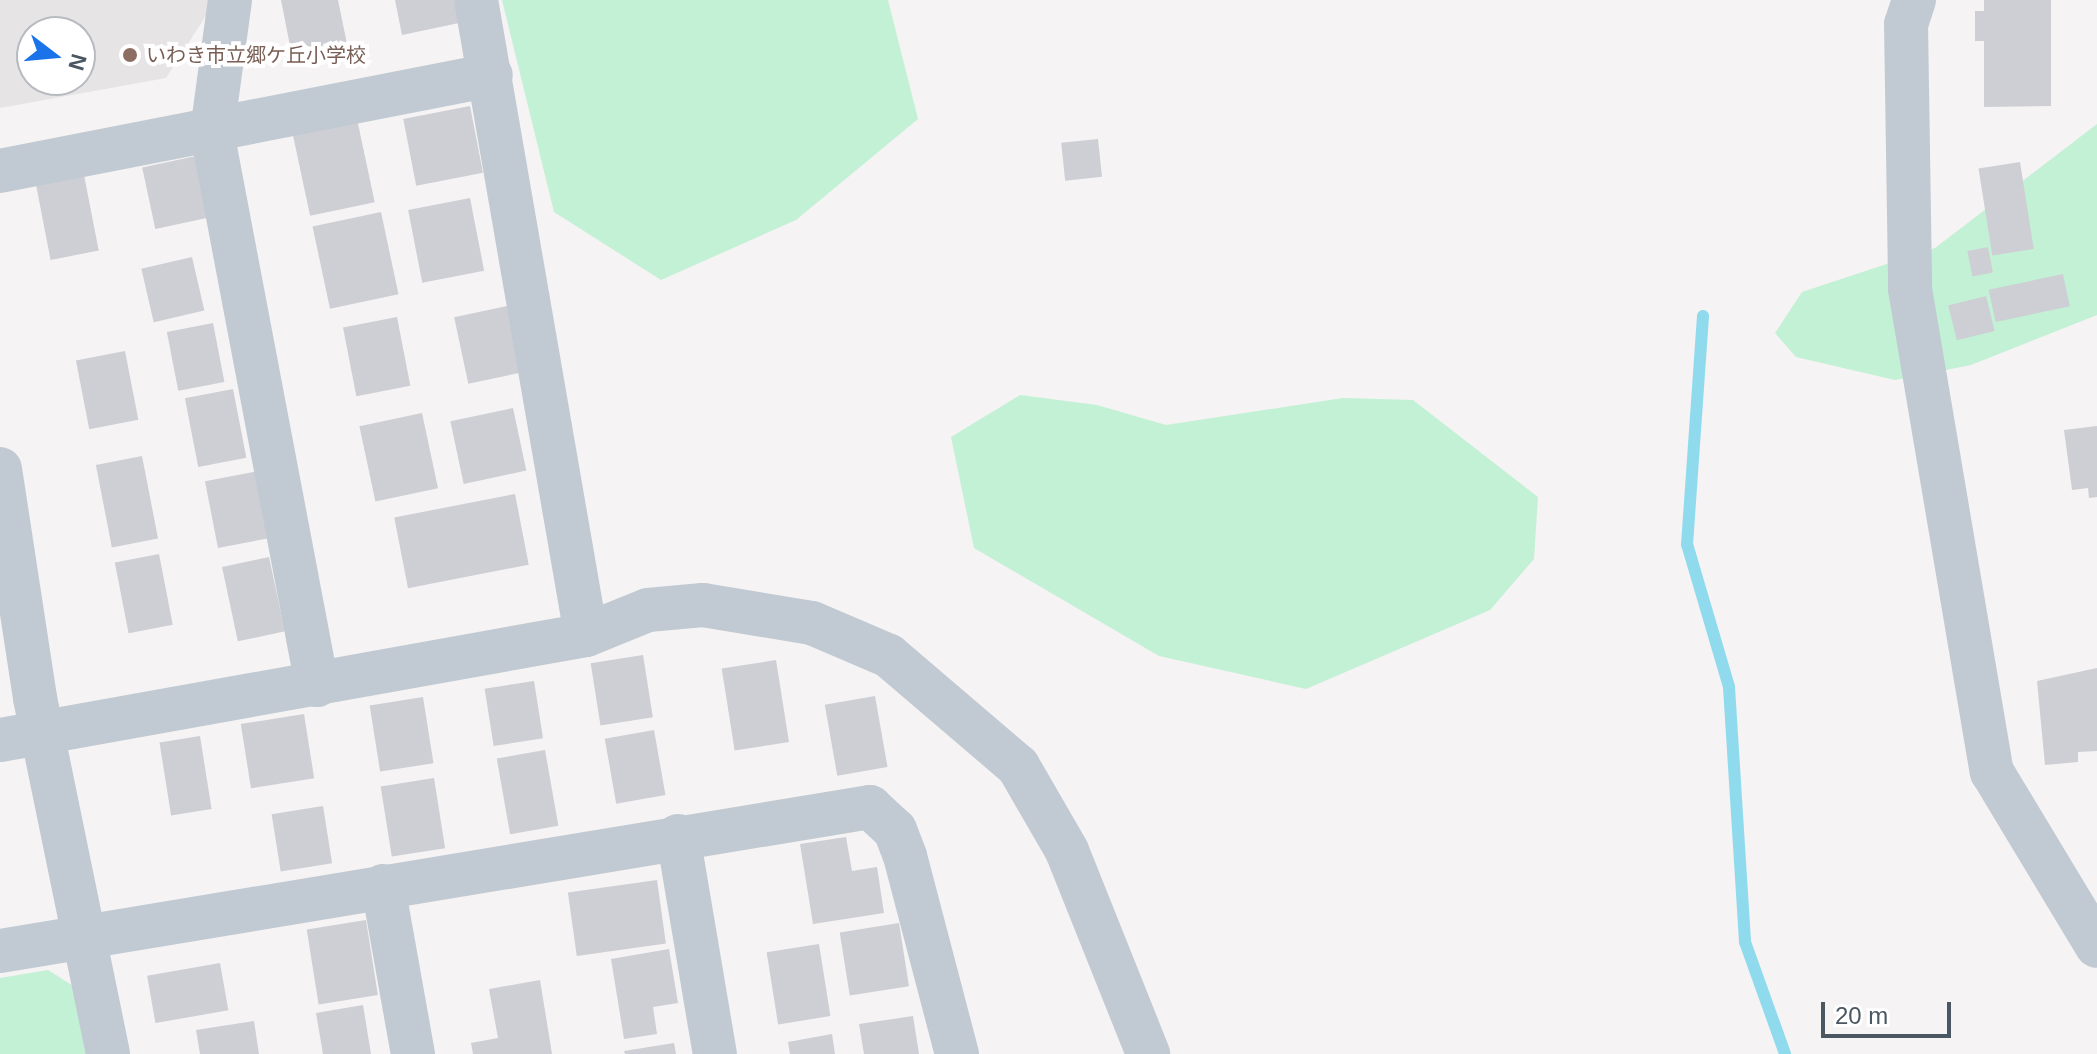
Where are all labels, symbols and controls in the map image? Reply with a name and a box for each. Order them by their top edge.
north arrow [16,16,96,96]
place label: いわき市立郷ケ丘小学校 [146,43,366,67]
marker: いわき市立郷ケ丘小学校 [121,46,139,64]
text: N [63,51,92,73]
scale bar [1825,986,1955,1036]
text: 20 m [1835,1002,1888,1029]

